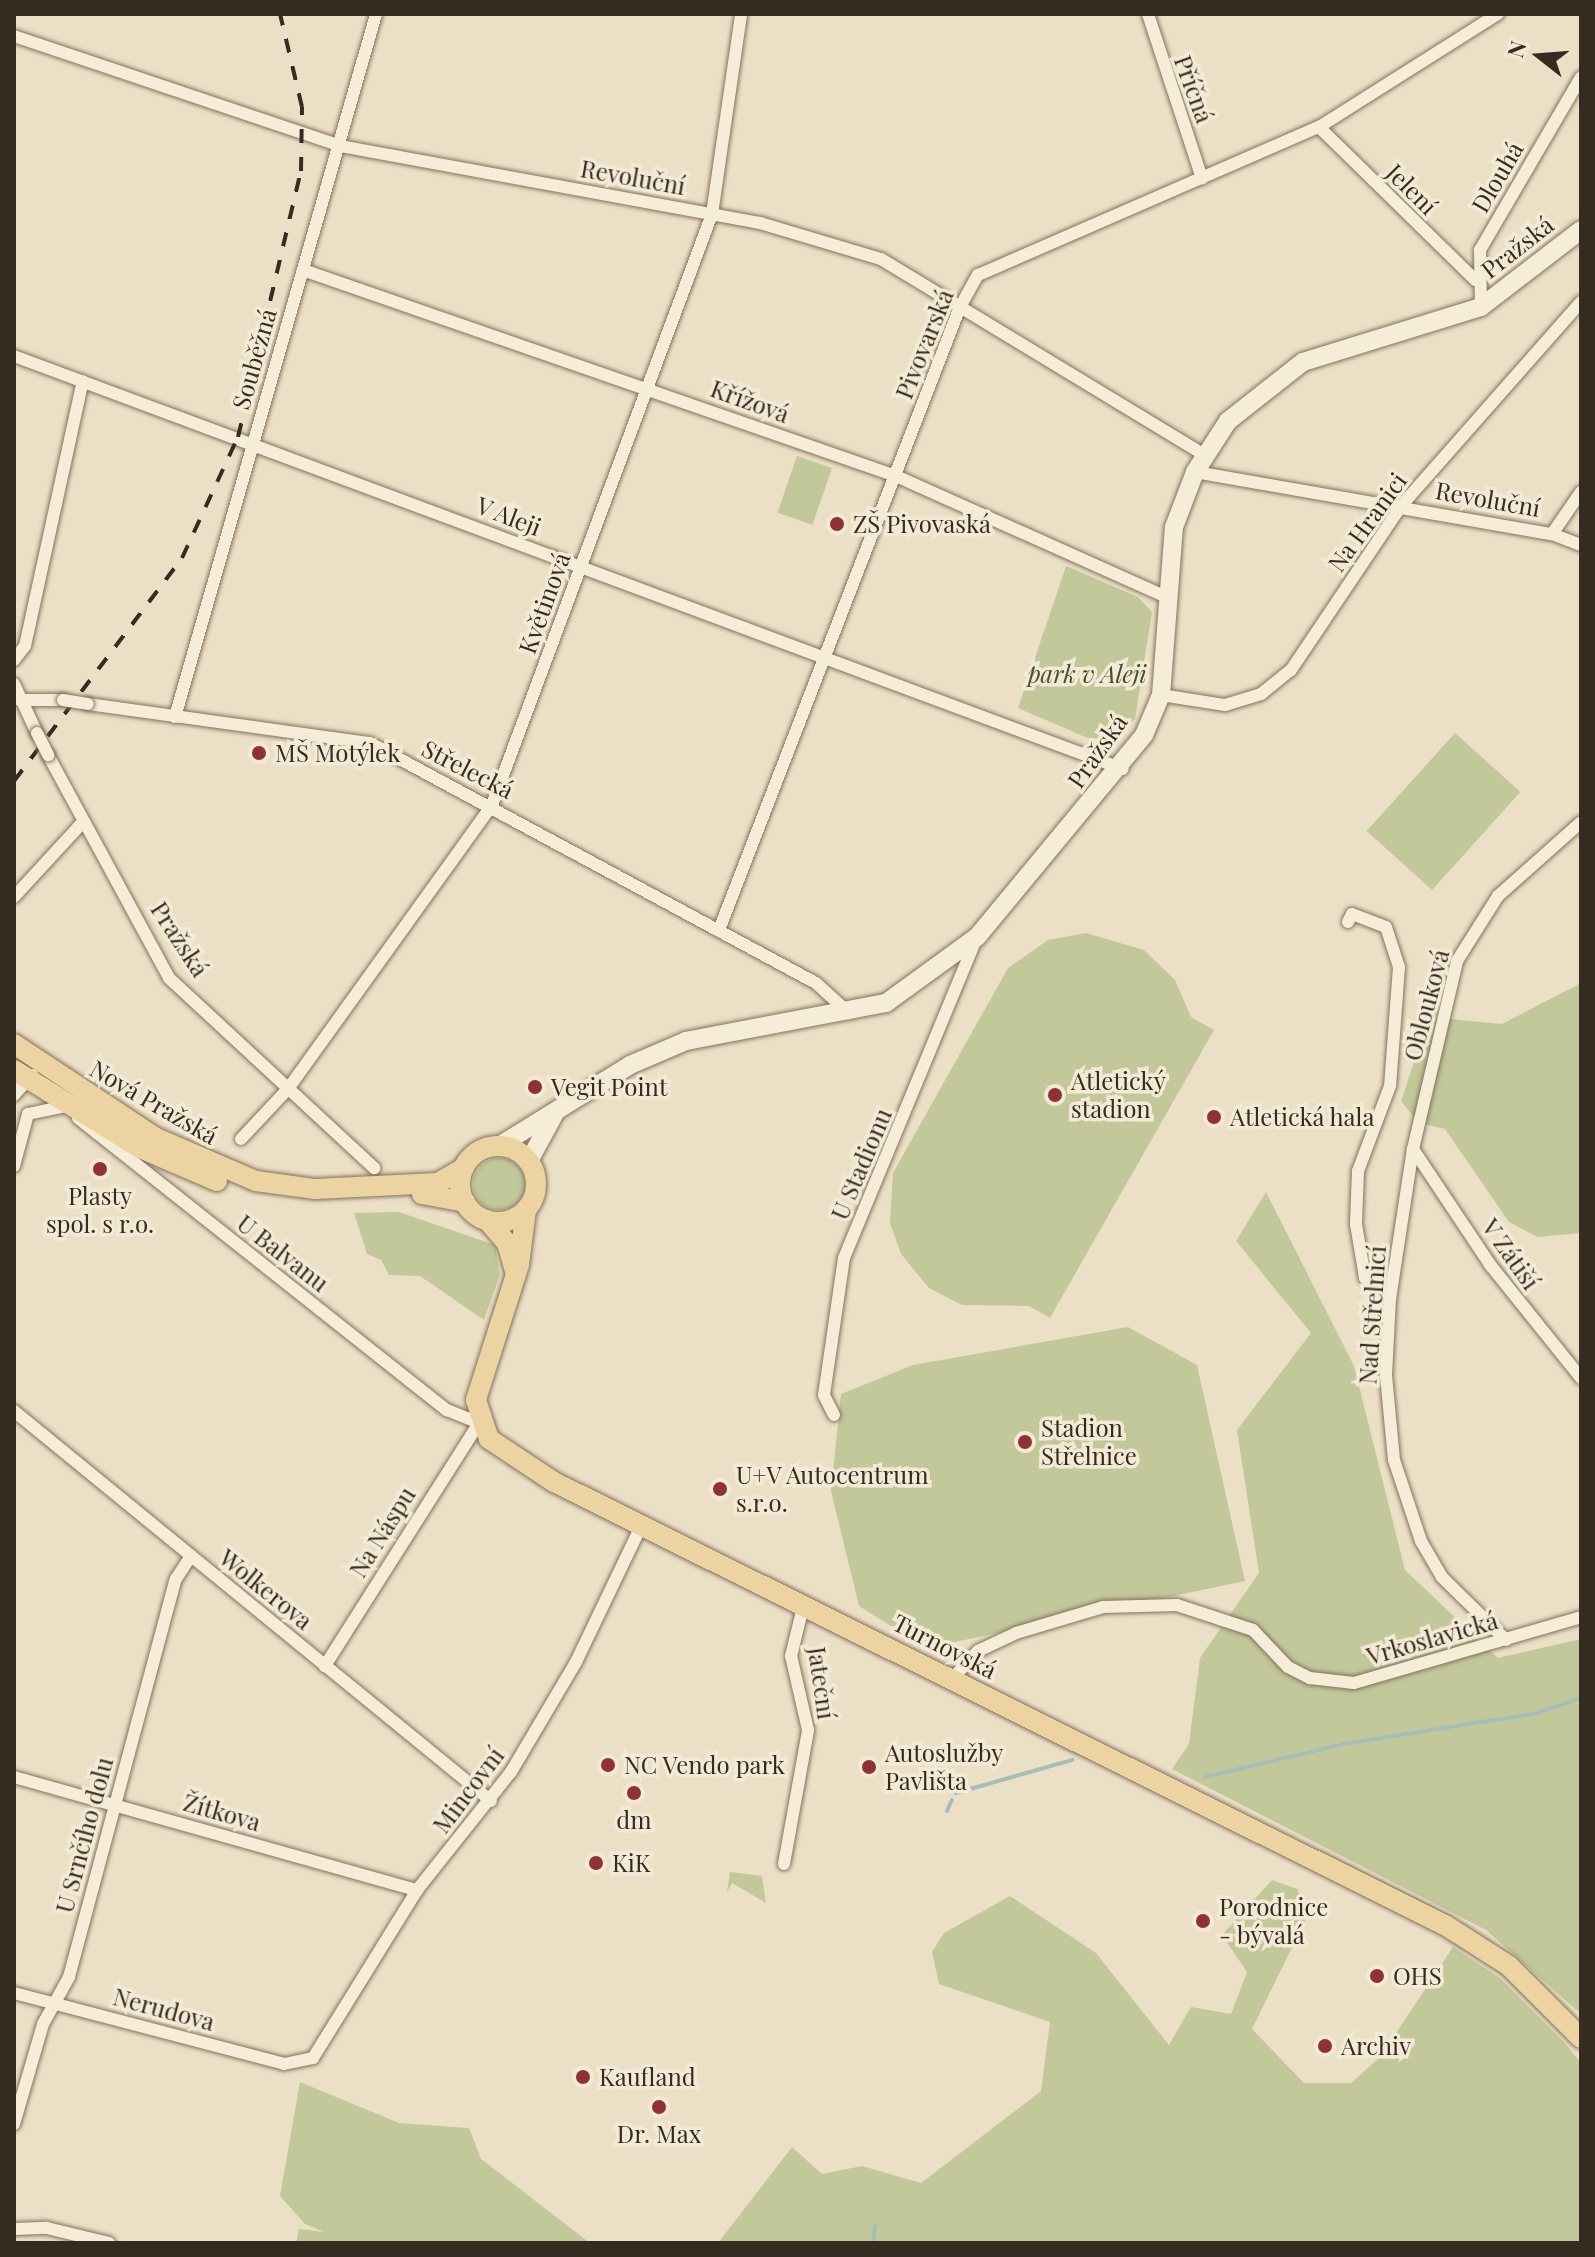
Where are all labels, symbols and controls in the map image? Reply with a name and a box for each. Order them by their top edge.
north arrow [1499,16,1579,96]
text: N [1499,37,1533,61]
street label: Příčná [1169,51,1219,127]
street label: Dlouhá [1465,137,1529,217]
street label: Revoluční [578,154,688,200]
street label: Jelení [1381,158,1443,220]
street label: Pražská [1475,210,1559,284]
street label: Pivovarská [889,285,959,403]
street label: Souběžná [226,305,282,413]
street label: Křížová [707,374,793,428]
street label: Na Hranici [1321,467,1413,577]
street label: Revoluční [1433,476,1543,522]
street label: V Aleji [472,490,546,542]
place label: ZŠ Pivovaská [853,510,991,538]
marker: ZŠ Pivovaská [828,515,846,533]
street label: Květinová [512,548,576,658]
park label: park v Aleji [1027,660,1147,688]
street label: Pražská [1061,708,1133,794]
street label: Střelecká [417,734,519,804]
place label: MŠ Motýlek [275,739,400,767]
marker: MŠ Motýlek [250,744,268,762]
street label: Pražská [145,896,215,982]
street label: Oblouková [1397,946,1455,1064]
street label: Nová Pražská [85,1054,223,1150]
place label: Atletický stadion [1071,1067,1166,1123]
place label: Vegit Point [551,1073,668,1101]
marker: Vegit Point [526,1078,544,1096]
marker: Atletický stadion [1046,1086,1064,1104]
place label: Atletická hala [1230,1103,1375,1131]
street label: U Stadionu [825,1104,897,1224]
marker: Atletická hala [1205,1108,1223,1126]
marker: Plasty spol. s r.o. [91,1160,109,1178]
place label: Plasty spol. s r.o. [46,1182,154,1238]
street label: U Balvanu [232,1208,334,1298]
street label: V Zátiší [1476,1213,1546,1295]
street label: Nad Střelnicí [1353,1245,1391,1385]
place label: Stadion Střelnice [1041,1414,1137,1470]
marker: Stadion Střelnice [1016,1433,1034,1451]
place label: U+V Autocentrum s.r.o. [736,1461,930,1517]
marker: U+V Autocentrum s.r.o. [711,1480,729,1498]
street label: Na Náspu [343,1481,421,1583]
street label: Wolkerova [214,1543,318,1635]
street label: Vrkoslavická [1363,1606,1501,1670]
street label: Turnovská [888,1608,1002,1684]
street label: Jateční [803,1645,841,1721]
place label: Autoslužby Pavlišta [885,1739,1003,1795]
street label: Mincovní [426,1741,510,1839]
place label: NC Vendo park [624,1751,786,1779]
street label: U Srnčího dolu [49,1754,119,1916]
marker: NC Vendo park [599,1756,617,1774]
marker: Autoslužby Pavlišta [860,1758,878,1776]
marker: dm [625,1784,643,1802]
street label: Žítkova [180,1787,264,1837]
place label: dm [616,1806,652,1834]
place label: KiK [612,1849,650,1877]
marker: KiK [587,1854,605,1872]
place label: Porodnice - bývalá [1219,1893,1328,1949]
marker: Porodnice - bývalá [1194,1912,1212,1930]
place label: OHS [1393,1962,1442,1990]
marker: OHS [1368,1967,1386,1985]
street label: Nerudova [110,1982,218,2036]
place label: Archiv [1341,2032,1411,2060]
marker: Archiv [1316,2037,1334,2055]
place label: Kaufland [599,2063,696,2091]
marker: Kaufland [574,2068,592,2086]
marker: Dr. Max [650,2098,668,2116]
place label: Dr. Max [617,2120,701,2148]

